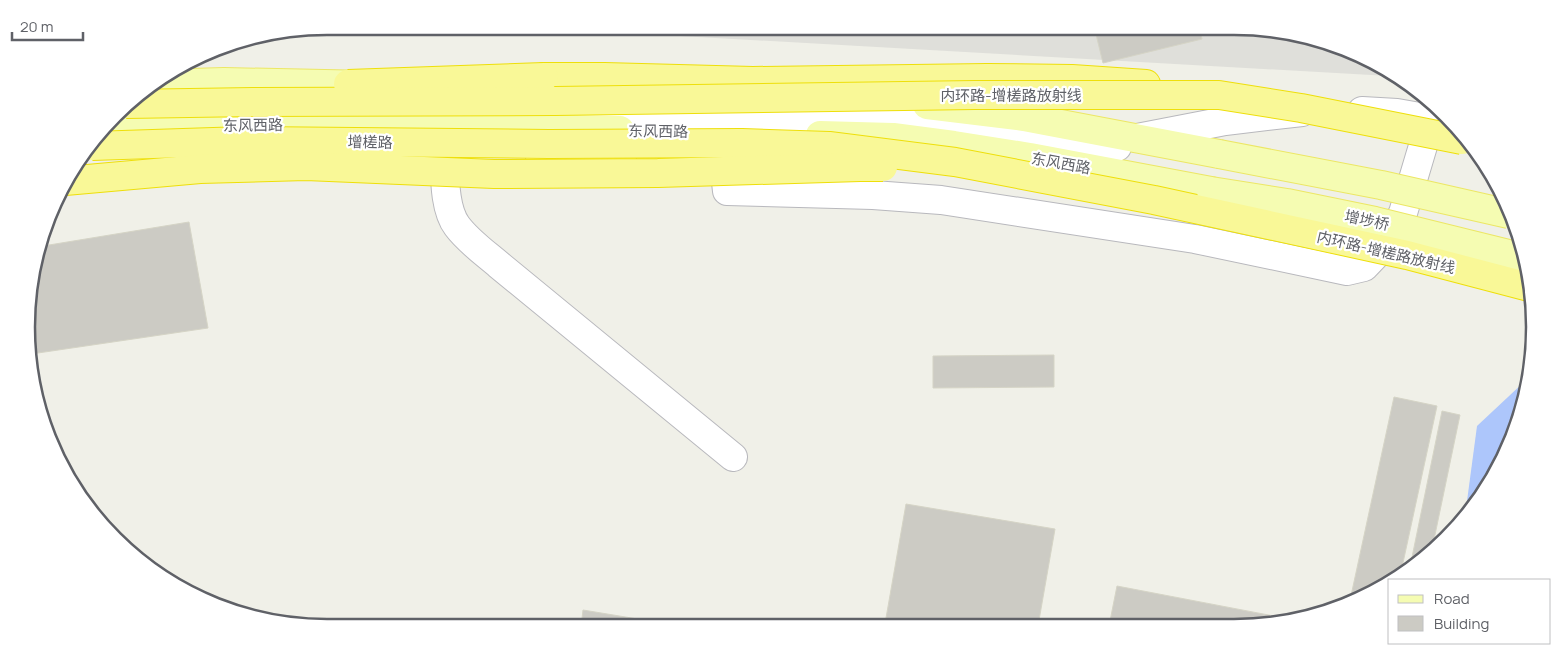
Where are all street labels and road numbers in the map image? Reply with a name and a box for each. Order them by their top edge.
street label: 内环路-增槎路放射线 [940,85,1082,106]
street label: 东风西路 [223,114,283,136]
street label: 东风西路 [628,120,688,142]
street label: 增槎路 [347,131,393,153]
street label: 东风西路 [1030,147,1092,179]
street label: 增埗桥 [1343,205,1391,235]
street label: 内环路-增槎路放射线 [1315,226,1457,278]

